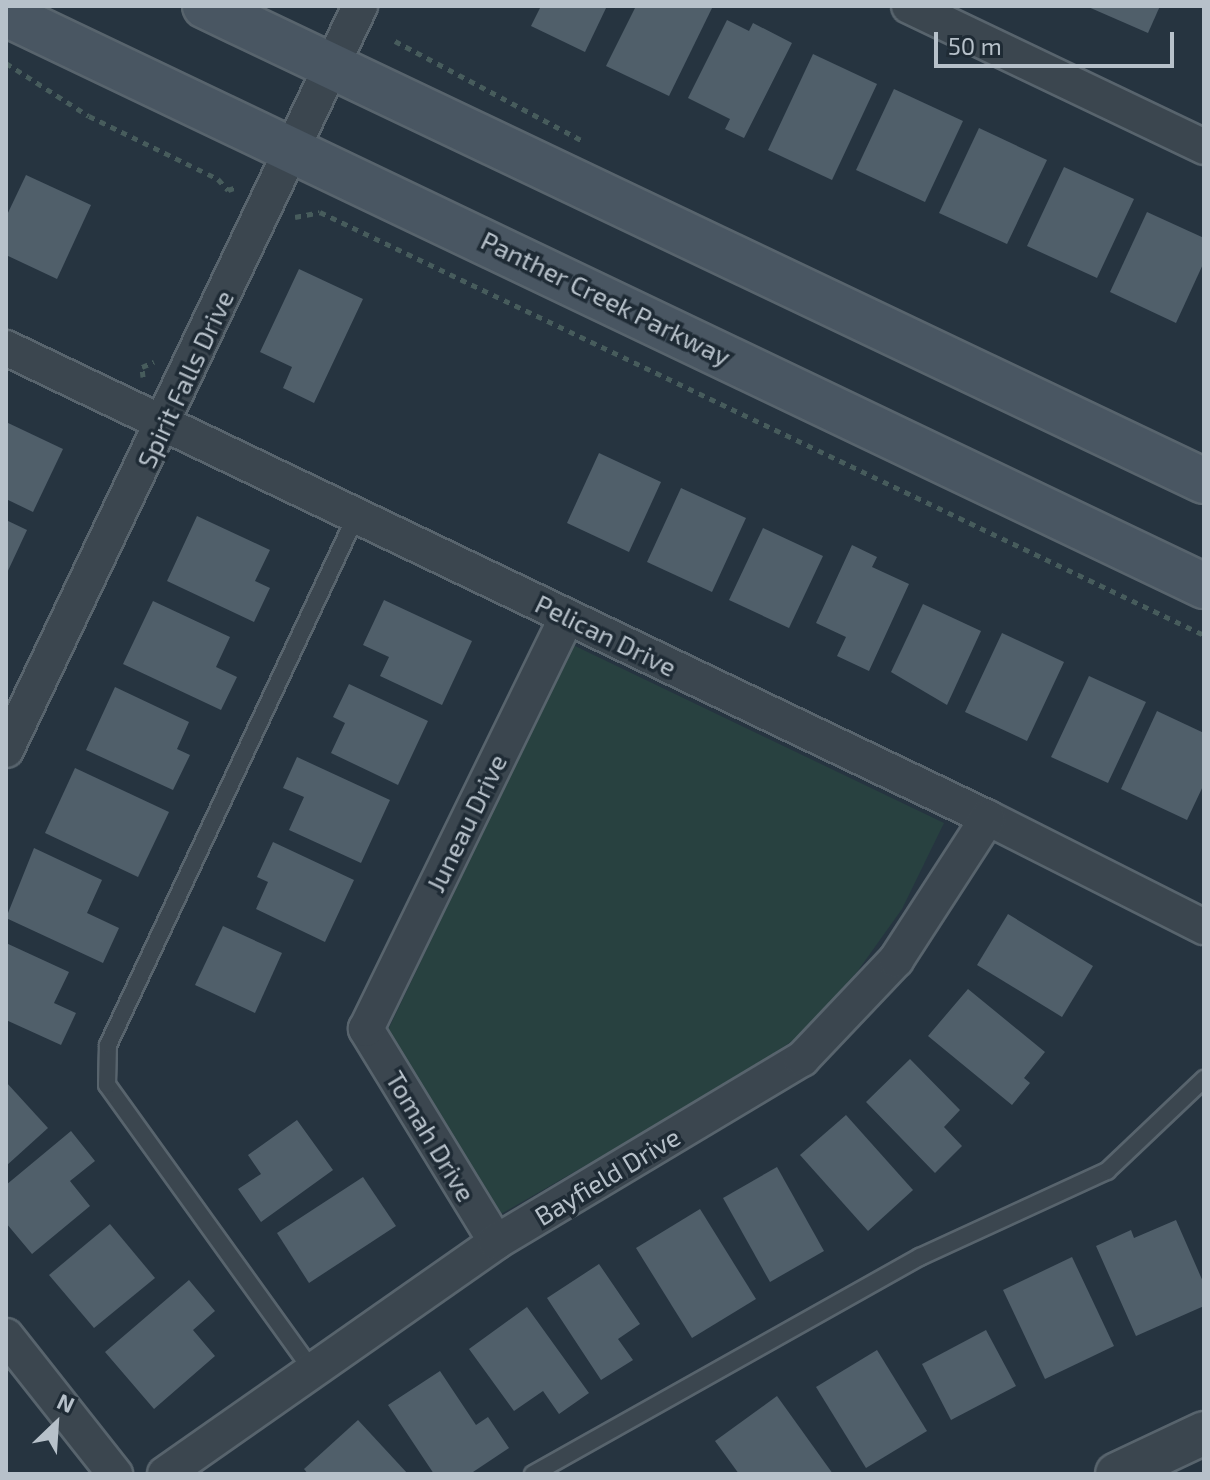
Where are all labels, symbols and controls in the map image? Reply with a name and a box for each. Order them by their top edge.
scale bar [938,16,1178,66]
text: 50 m [948,31,1002,60]
street label: Panther Creek Parkway [476,224,736,372]
street label: Spirit Falls Drive [130,285,240,473]
street label: Pelican Drive [530,587,682,683]
street label: Juneau Drive [419,749,513,897]
street label: Tomah Drive [380,1065,482,1207]
street label: Bayfield Drive [529,1120,685,1232]
north arrow [16,1384,96,1464]
text: N [53,1387,79,1417]

